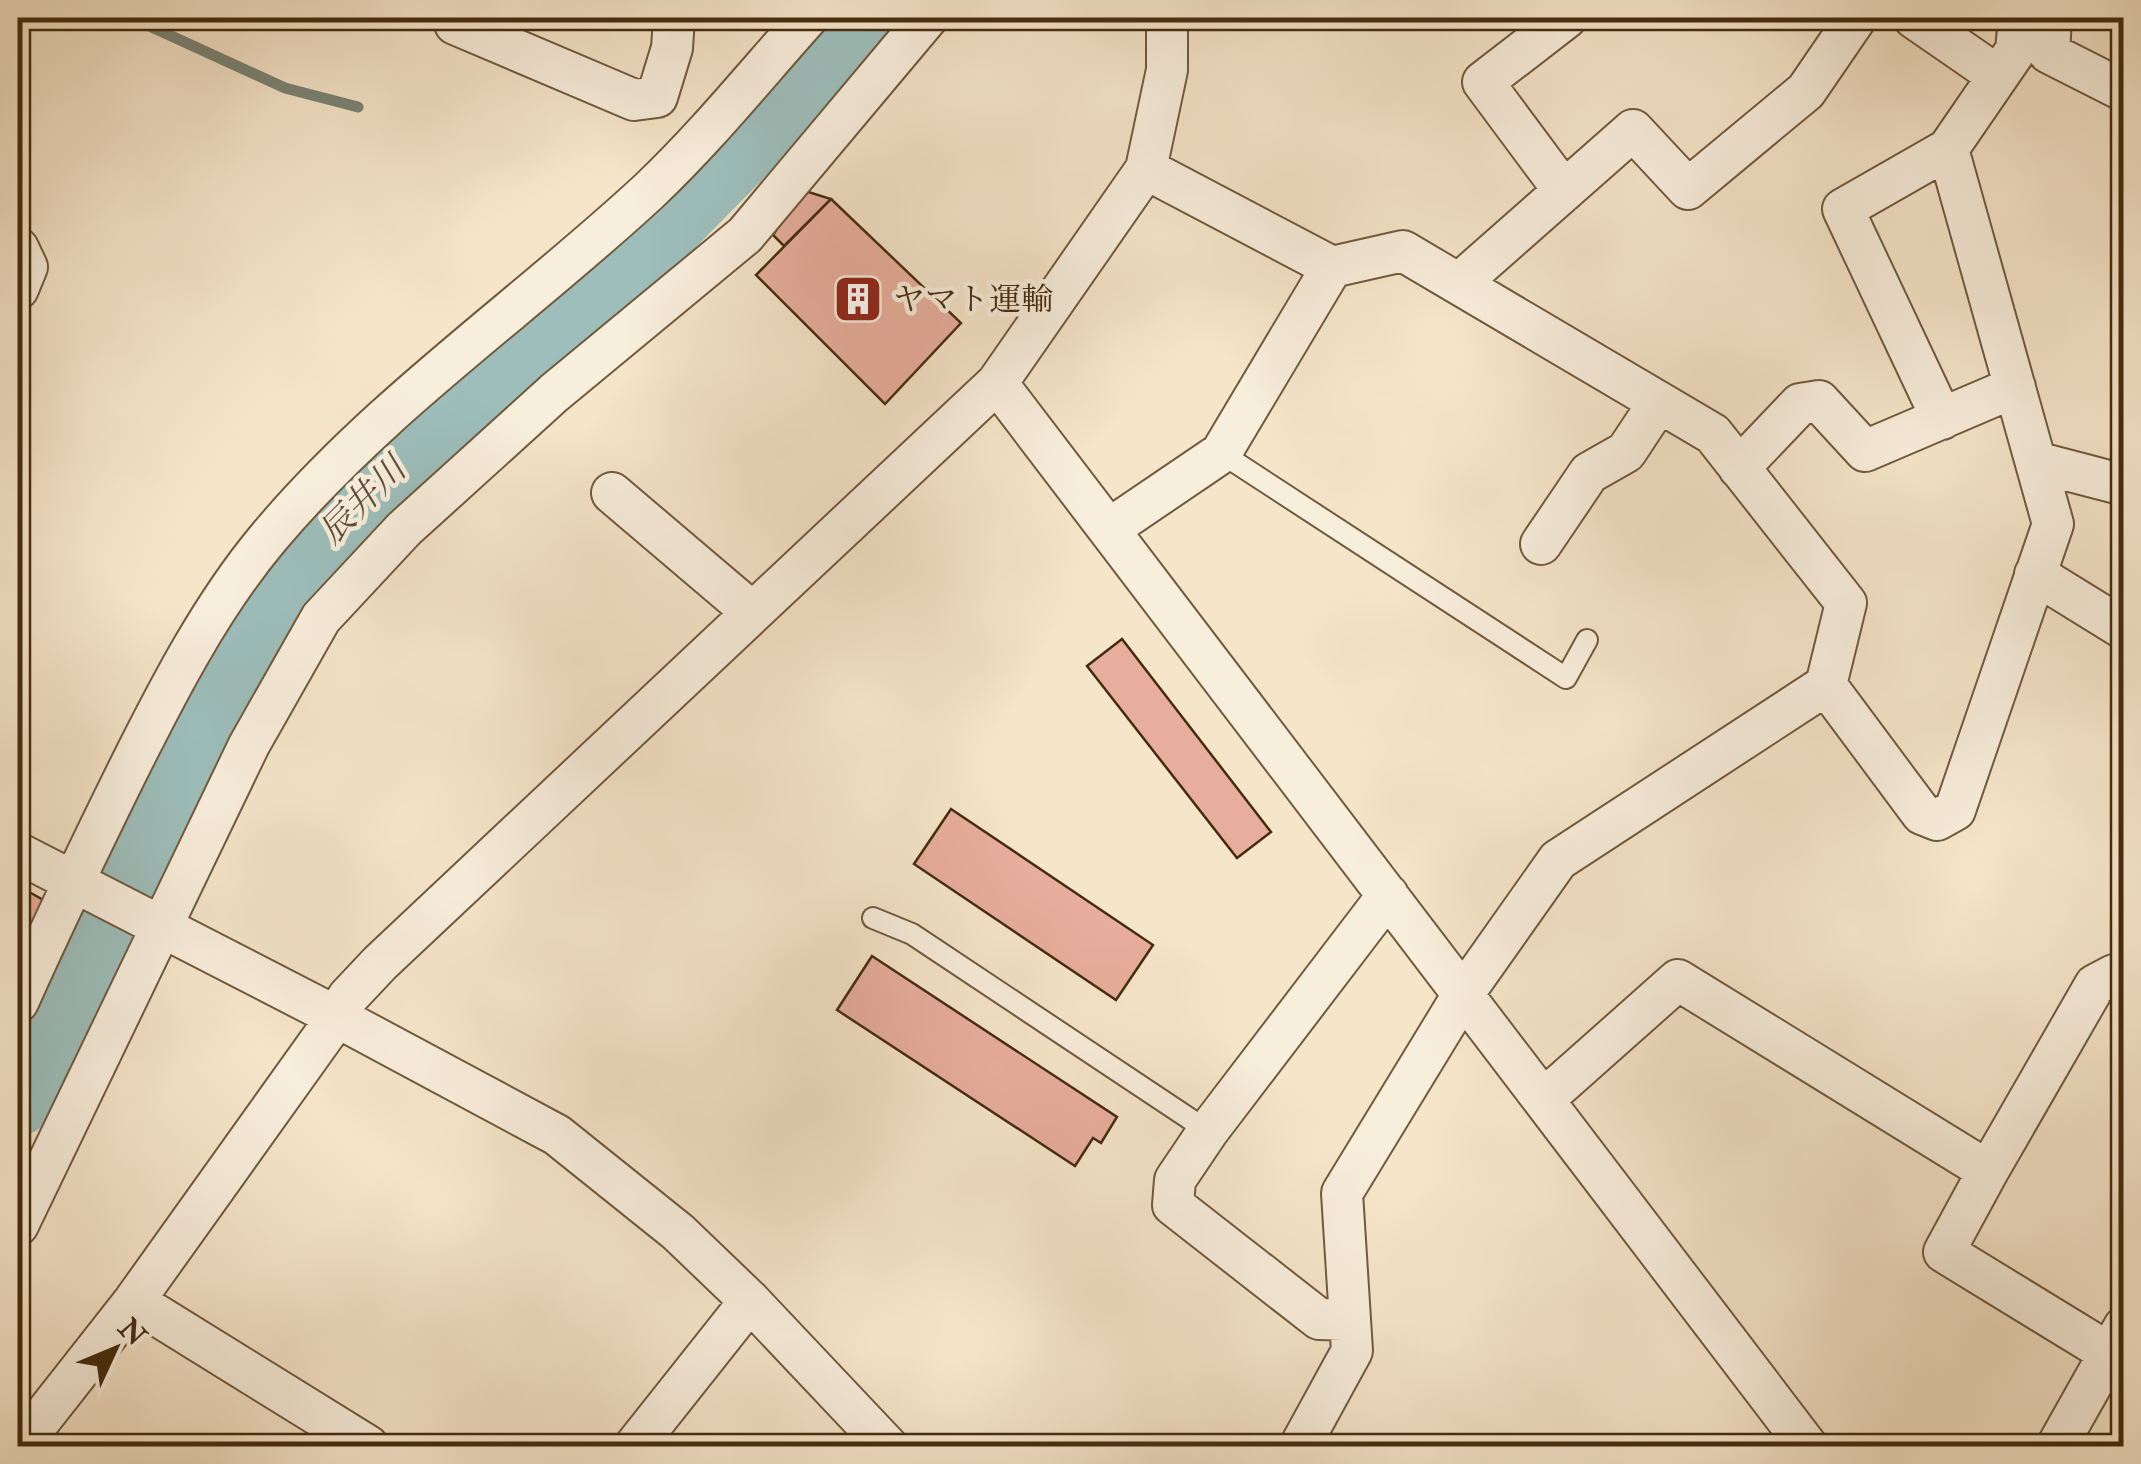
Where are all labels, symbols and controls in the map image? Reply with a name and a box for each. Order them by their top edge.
building icon: ヤマト運輸 [832,273,884,325]
place label: ヤマト運輸 [893,280,1053,320]
water label: 辰井川 [310,445,418,553]
north arrow [65,1299,165,1399]
text: N [110,1311,154,1355]

